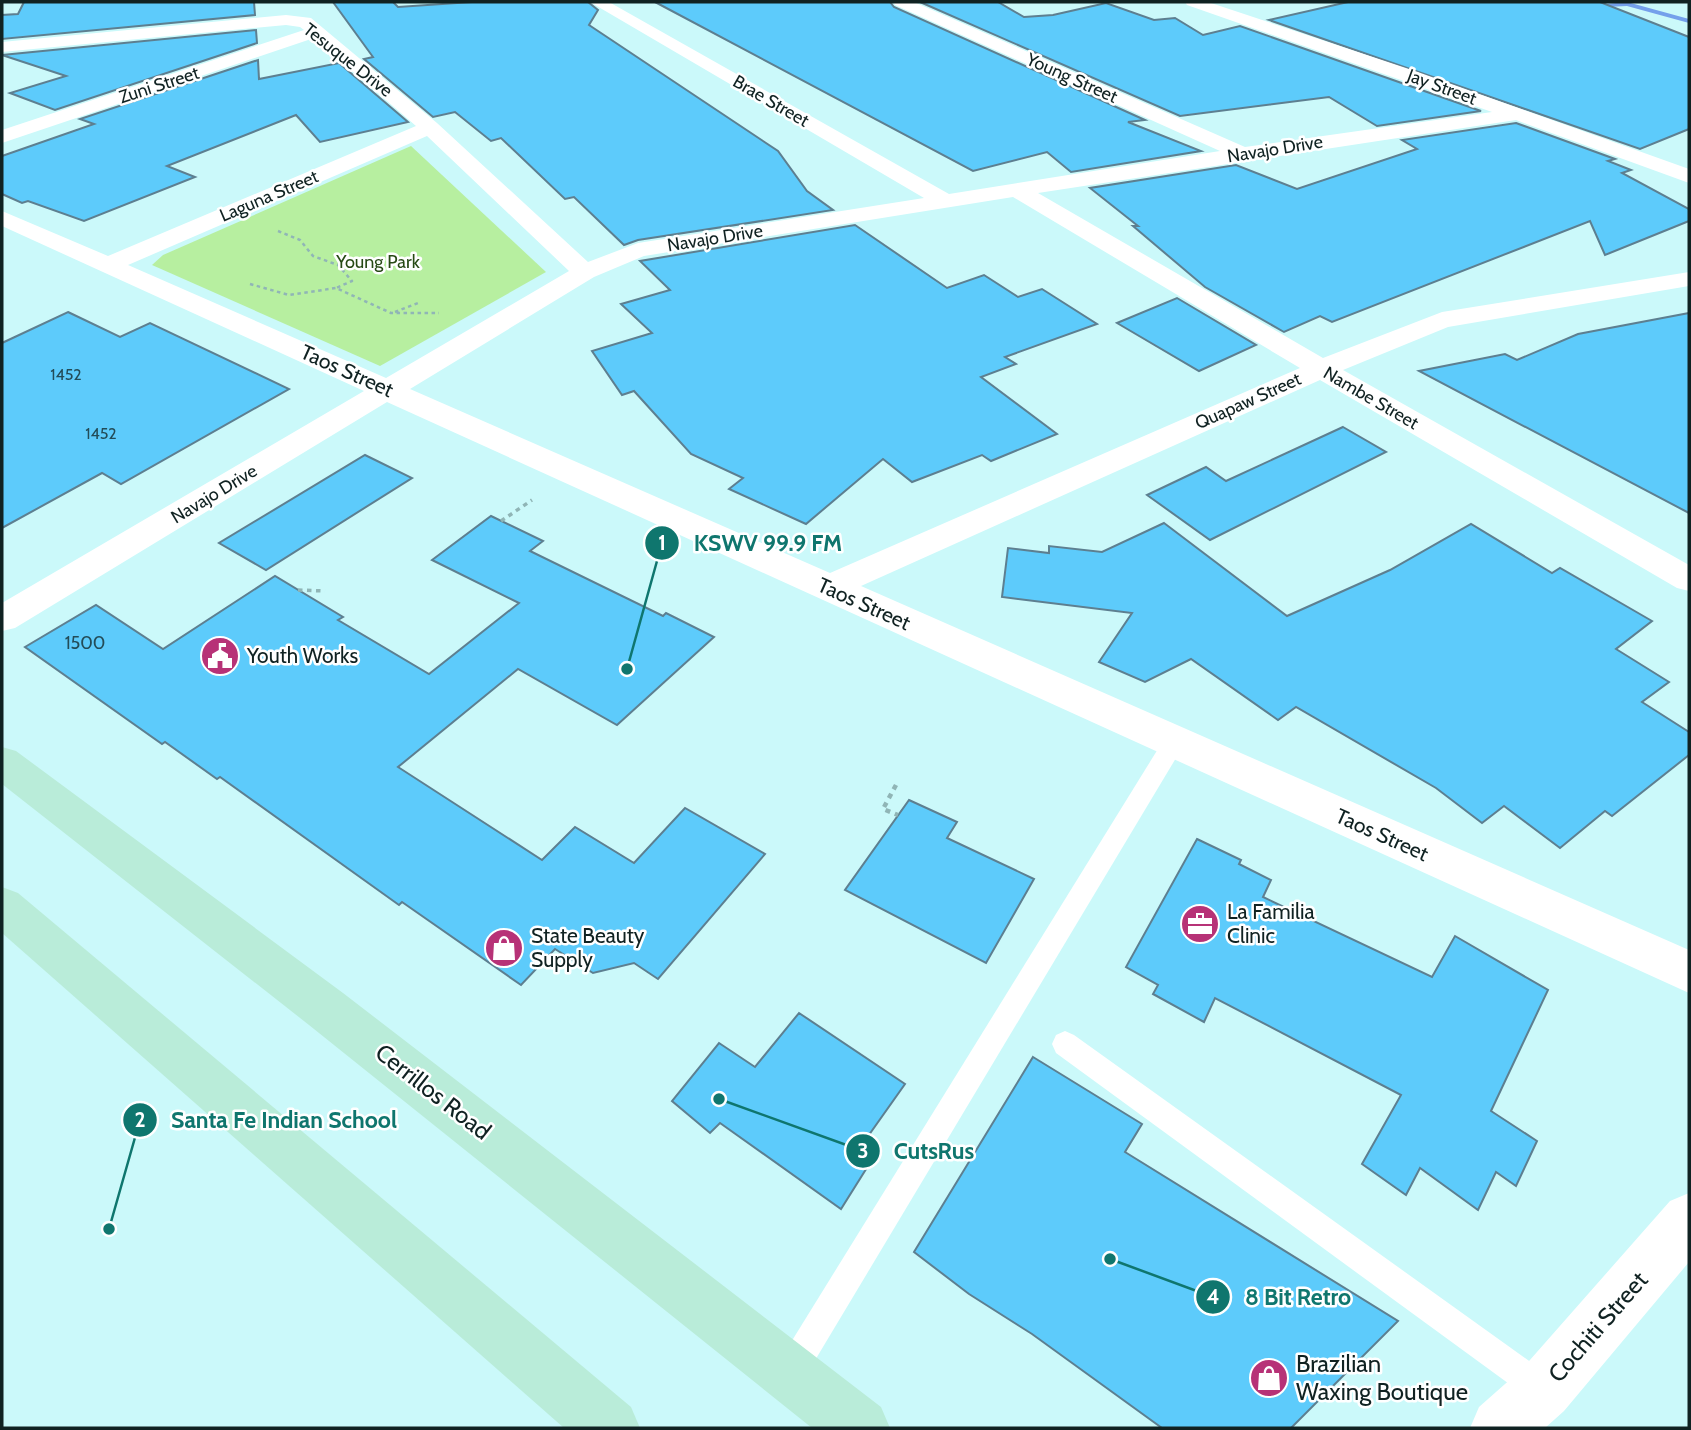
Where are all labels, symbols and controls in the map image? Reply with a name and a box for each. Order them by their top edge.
street label: Tesuque Drive [299,18,397,102]
street label: Young Street [1022,48,1121,108]
street label: Zuni Street [116,62,202,108]
street label: Jay Street [1403,64,1480,110]
street label: Brae Street [729,70,813,132]
street label: Navajo Drive [1226,131,1324,167]
street label: Laguna Street [216,165,322,227]
street label: Navajo Drive [666,220,764,256]
park label: Young Park [335,251,421,273]
street label: Taos Street [297,339,397,402]
street label: Nambe Street [1319,362,1423,434]
house number: 1452 [50,365,82,384]
street label: Quapaw Street [1192,368,1304,434]
house number: 1452 [85,424,117,443]
street label: Navajo Drive [167,460,261,528]
callout: KSWV 99.9 FM [644,521,856,565]
text: KSWV 99.9 FM [694,529,842,557]
text: 1 [658,530,666,555]
street label: Taos Street [814,572,914,635]
house number: 1500 [65,632,105,654]
public building icon: Youth Works [199,635,241,677]
place label: Youth Works [246,643,359,668]
street label: Taos Street [1332,803,1432,866]
place label: La Familia Clinic [1227,899,1315,948]
office icon: La Familia Clinic [1179,903,1221,945]
place label: State Beauty Supply [531,923,645,972]
shop icon: State Beauty Supply [483,927,525,969]
street label: Cerrillos Road [370,1037,497,1146]
callout: Santa Fe Indian School [122,1098,411,1142]
text: Santa Fe Indian School [171,1106,397,1134]
text: 2 [134,1107,146,1132]
callout: CutsRus [845,1129,988,1173]
text: CutsRus [894,1137,974,1165]
text: 3 [857,1138,869,1163]
street label: Cochiti Street [1542,1265,1653,1388]
callout: 8 Bit Retro [1196,1275,1365,1319]
text: 8 Bit Retro [1245,1283,1351,1311]
text: 4 [1206,1284,1220,1309]
place label: Brazilian Waxing Boutique [1296,1349,1468,1406]
shop icon: Brazilian Waxing Boutique [1248,1357,1290,1399]

